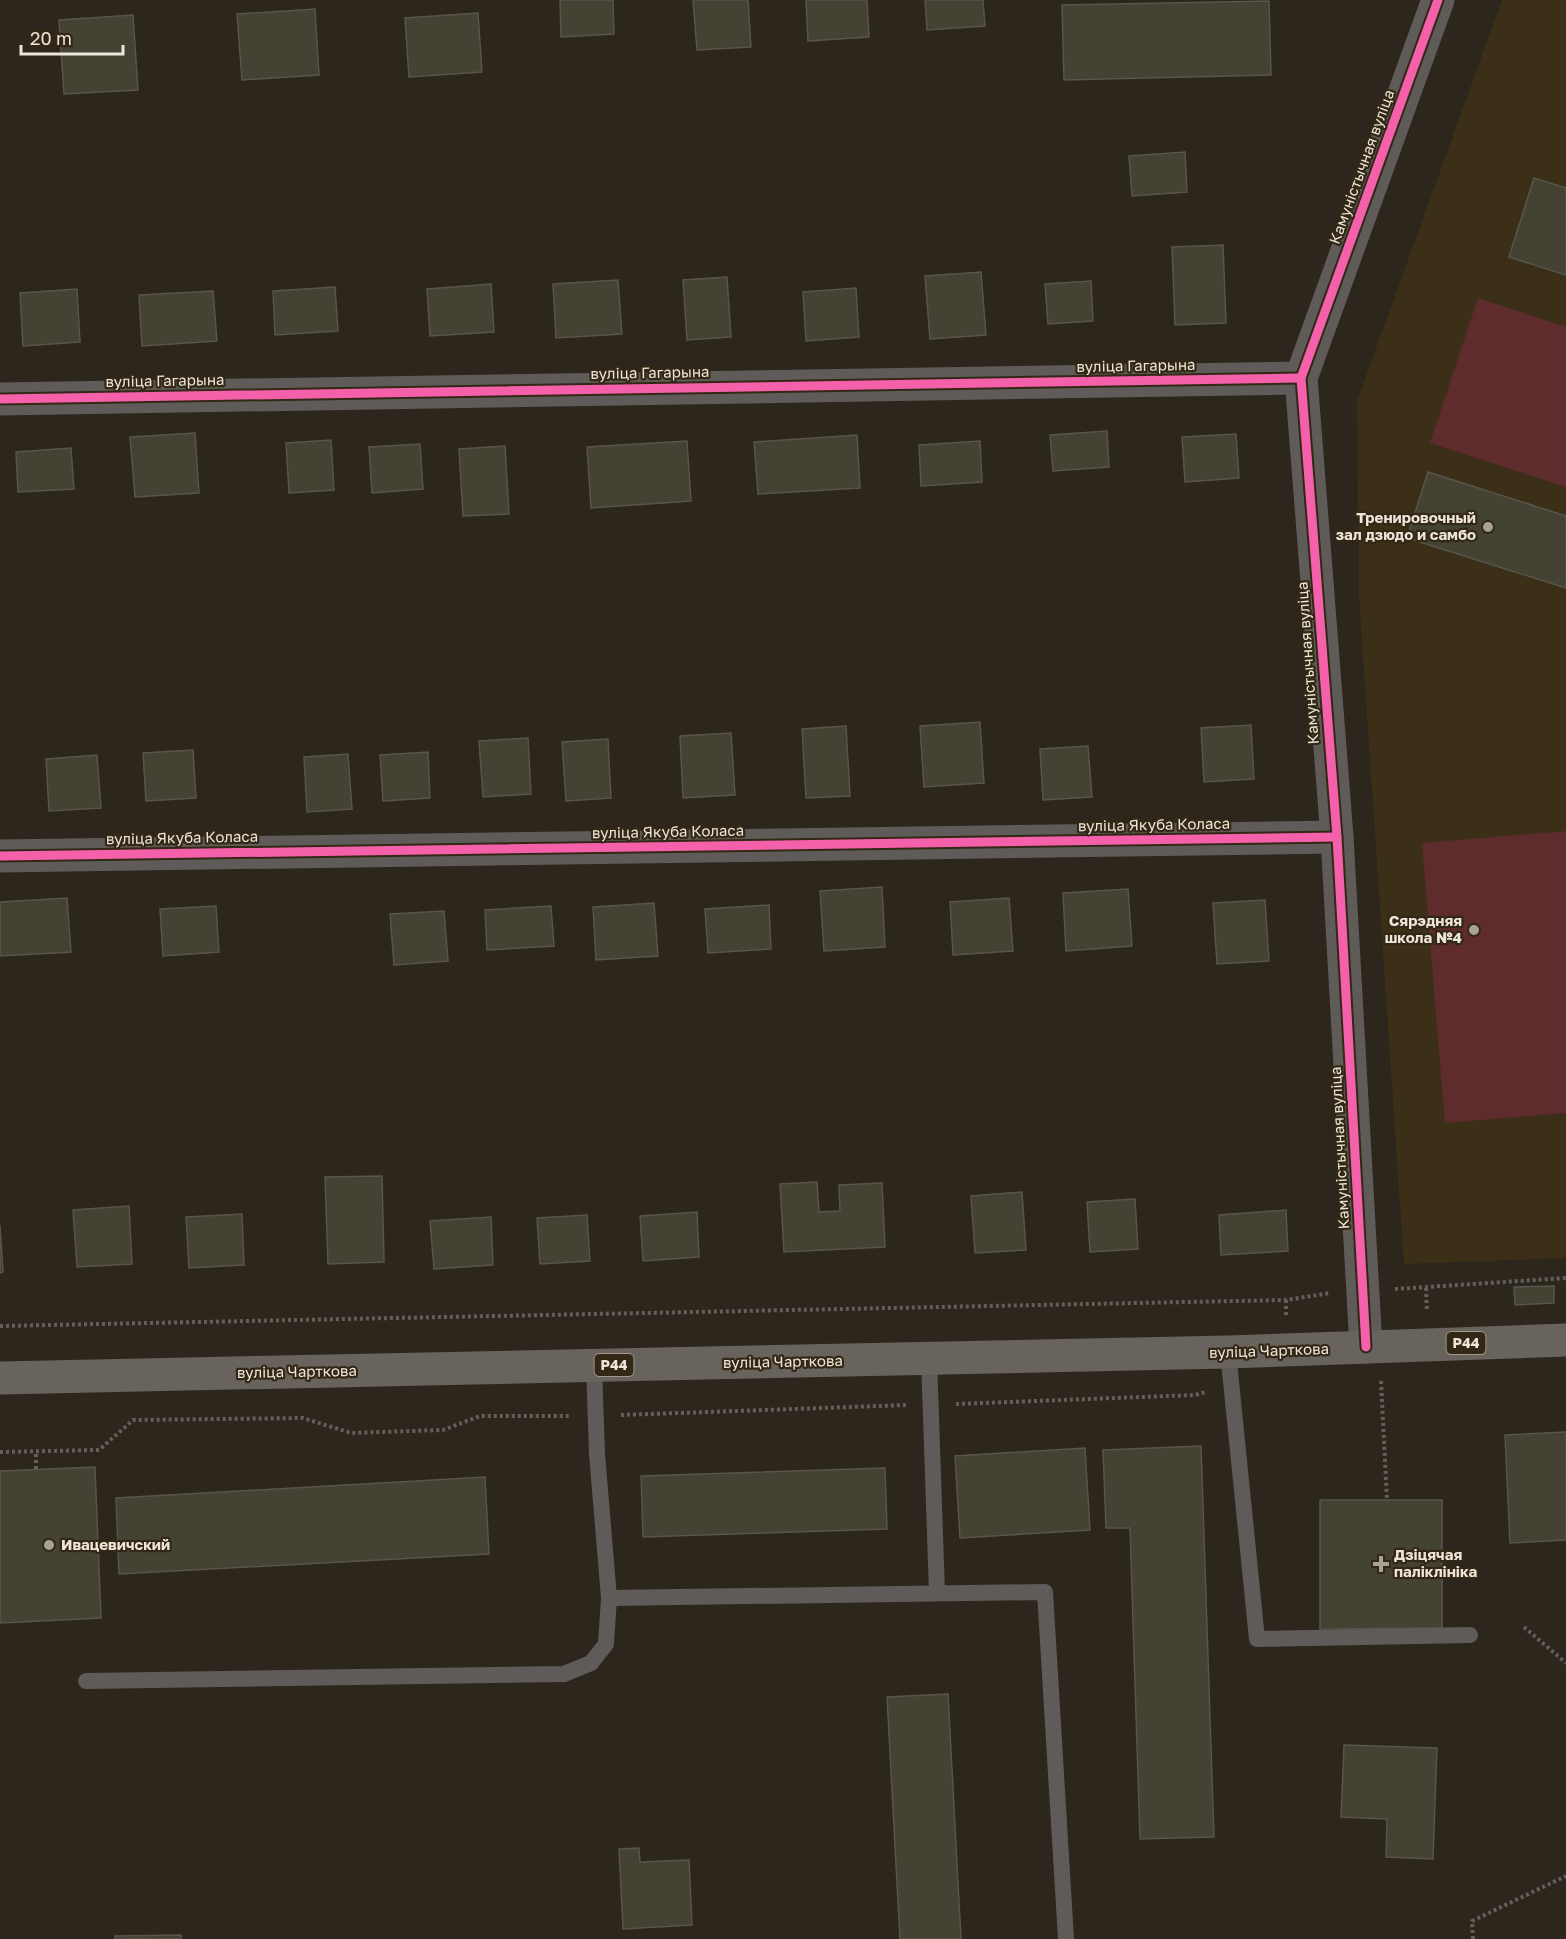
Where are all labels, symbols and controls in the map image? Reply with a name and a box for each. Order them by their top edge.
scale bar [21,18,123,56]
text: 20 m [30,27,72,49]
street label: Камуністычная вуліца [1325,87,1397,246]
street label: вуліца Гагарына [1076,355,1196,375]
street label: вуліца Гагарына [590,362,710,382]
street label: вуліца Гагарына [105,370,225,390]
place label: Тренировочный зал дзюдо и самбо [1336,508,1476,543]
marker: Тренировочный зал дзюдо и самбо [1481,520,1495,534]
street label: Камуністычная вуліца [1292,581,1322,745]
street label: вуліца Якуба Коласа [1078,814,1230,834]
street label: вуліца Якуба Коласа [592,821,744,841]
street label: вуліца Якуба Коласа [106,827,258,847]
place label: Сярэдняя школа №4 [1385,911,1462,946]
marker: Сярэдняя школа №4 [1467,923,1481,937]
street label: Камуністычная вуліца [1326,1066,1352,1230]
road number: Р44 [1446,1332,1486,1354]
street label: вуліца Чарткова [1209,1339,1329,1361]
street label: вуліца Чарткова [723,1351,843,1371]
road number: Р44 [594,1354,634,1376]
street label: вуліца Чарткова [237,1361,357,1381]
place label: Ивацевичский [61,1535,170,1553]
marker: Ивацевичский [42,1538,56,1552]
place label: Дзіцячая паліклініка [1394,1545,1478,1580]
marker: Дзіцячая паліклініка [1372,1555,1390,1573]

